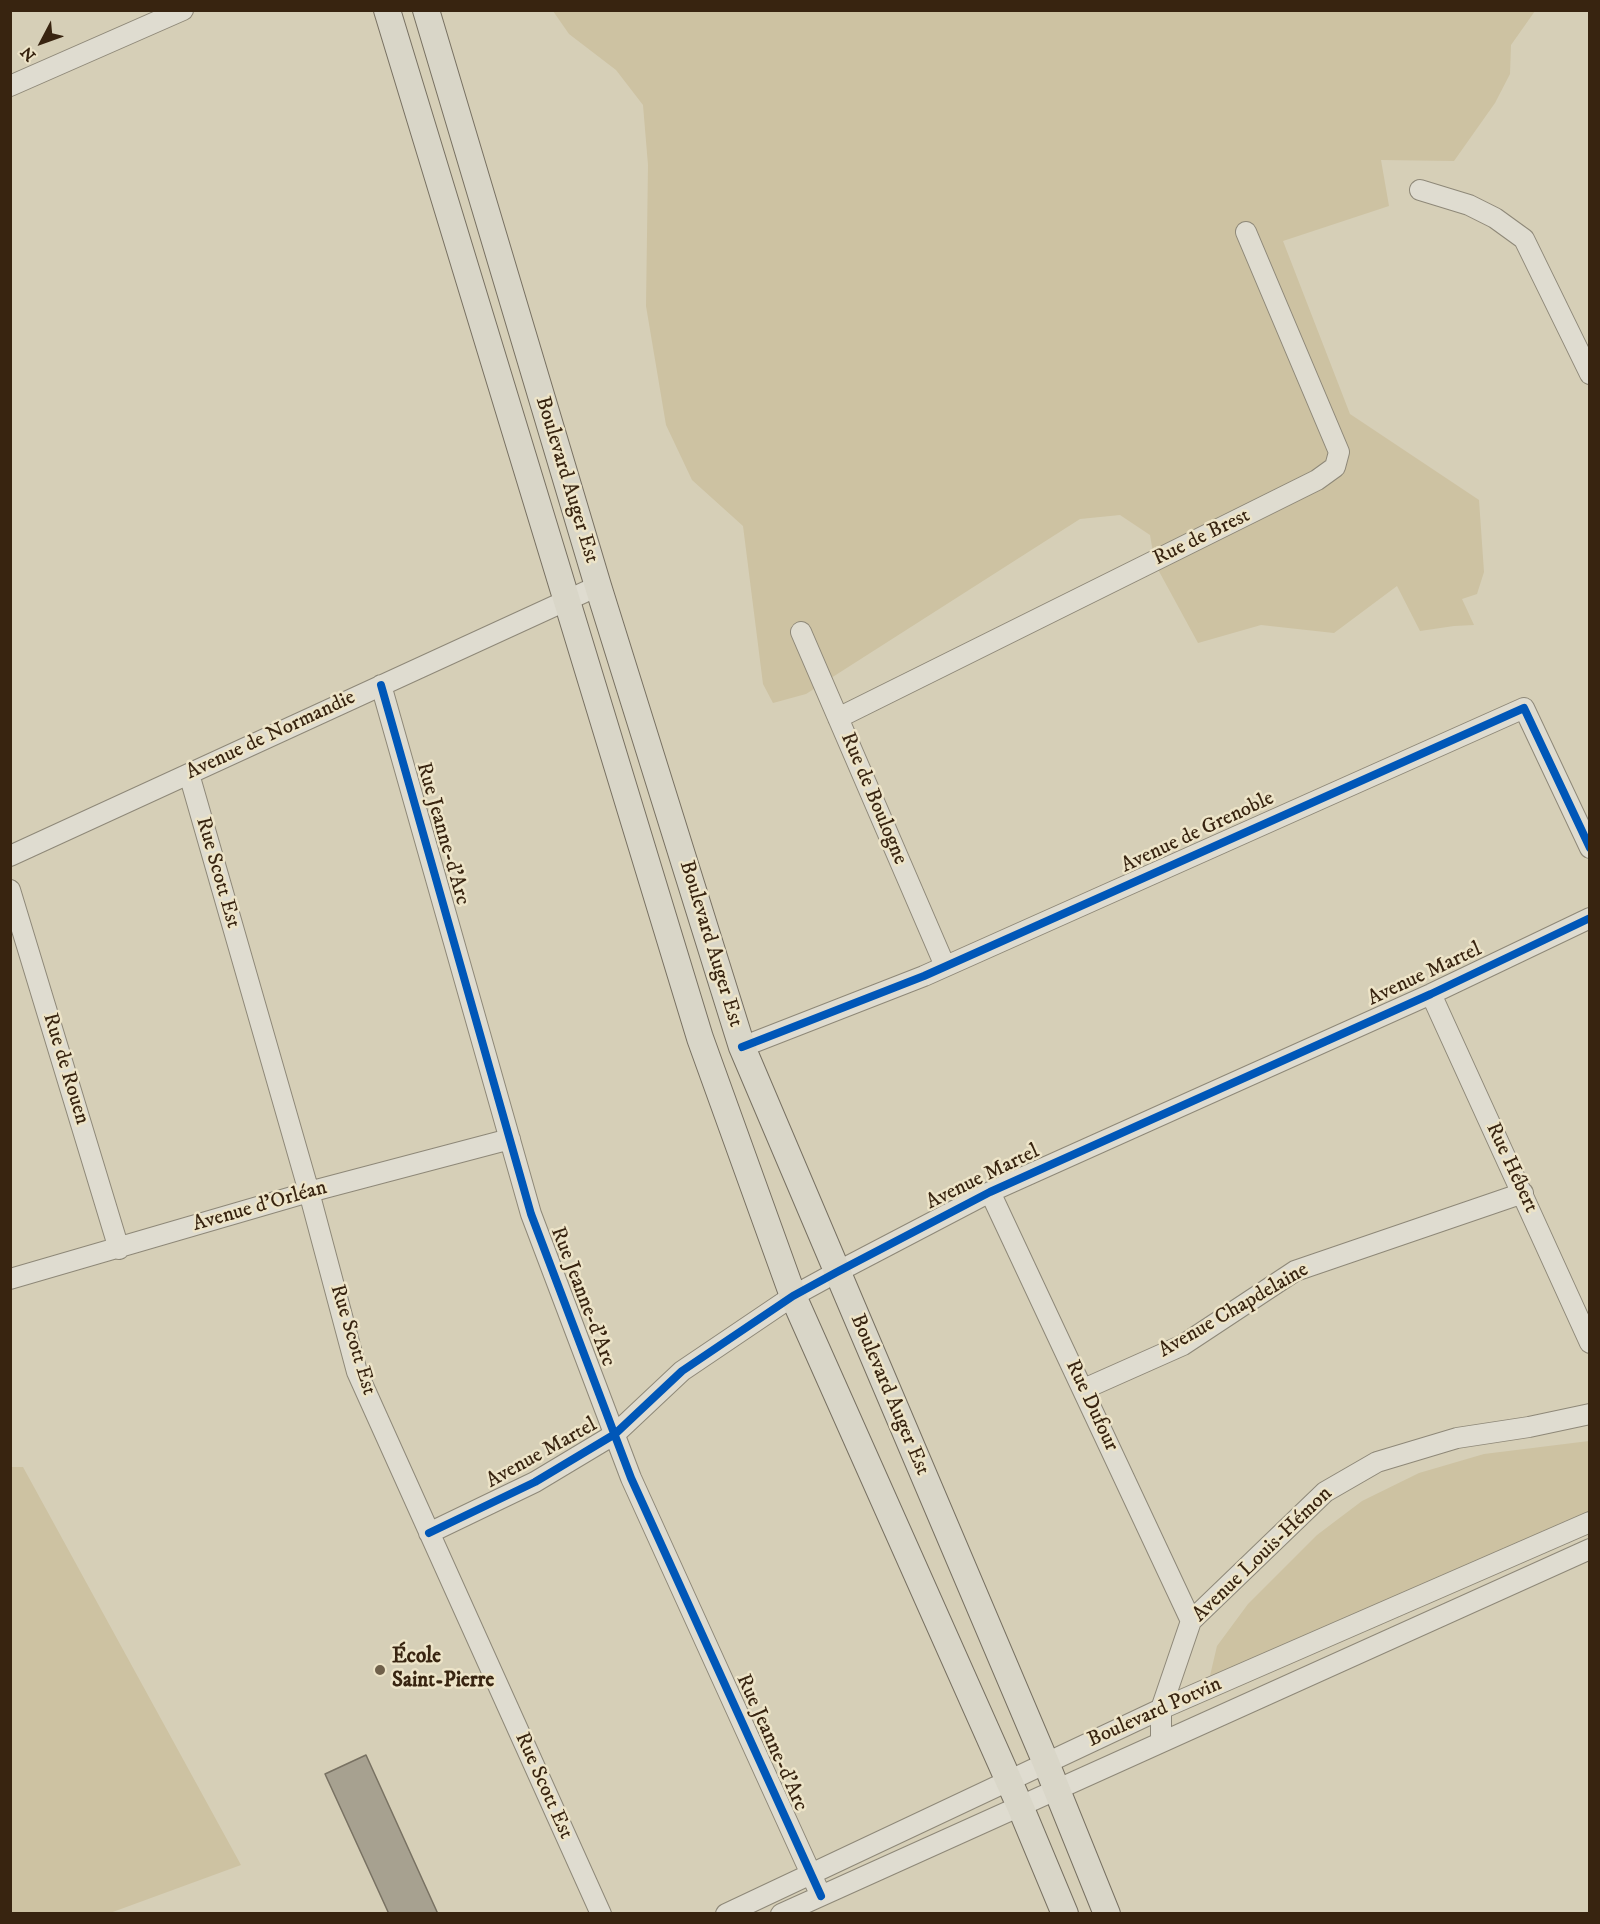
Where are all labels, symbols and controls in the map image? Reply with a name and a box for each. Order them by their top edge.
north arrow [12,12,72,72]
text: N [17,42,40,65]
street label: Boulevard Auger Est [529,394,603,566]
street label: Rue de Brest [1150,504,1254,572]
street label: Avenue de Normandie [182,686,360,786]
street label: Rue de Boulogne [834,729,912,869]
street label: Rue Jeanne-d'Arc [410,760,474,908]
street label: Avenue de Grenoble [1118,787,1278,879]
street label: Rue Scott Est [189,815,245,931]
street label: Boulevard Auger Est [673,858,747,1030]
street label: Avenue Martel [1364,938,1486,1012]
street label: Rue de Rouen [36,1010,94,1128]
street label: Rue Hébert [1479,1119,1543,1217]
street label: Avenue Martel [922,1140,1044,1216]
street label: Avenue d'Orléan [190,1176,330,1238]
street label: Rue Jeanne-d'Arc [544,1224,620,1370]
street label: Avenue Chapdelaine [1155,1258,1313,1364]
street label: Rue Scott Est [323,1282,381,1398]
street label: Boulevard Auger Est [844,1311,934,1479]
street label: Rue Dufour [1059,1356,1123,1456]
street label: Avenue Martel [482,1413,602,1495]
street label: Avenue Louis-Hémon [1188,1482,1338,1628]
place label: École Saint-Pierre [392,1645,494,1695]
marker: École Saint-Pierre [373,1663,387,1677]
street label: Rue Jeanne-d'Arc [730,1671,812,1815]
street label: Boulevard Potvin [1084,1672,1226,1754]
street label: Rue Scott Est [508,1729,578,1843]

